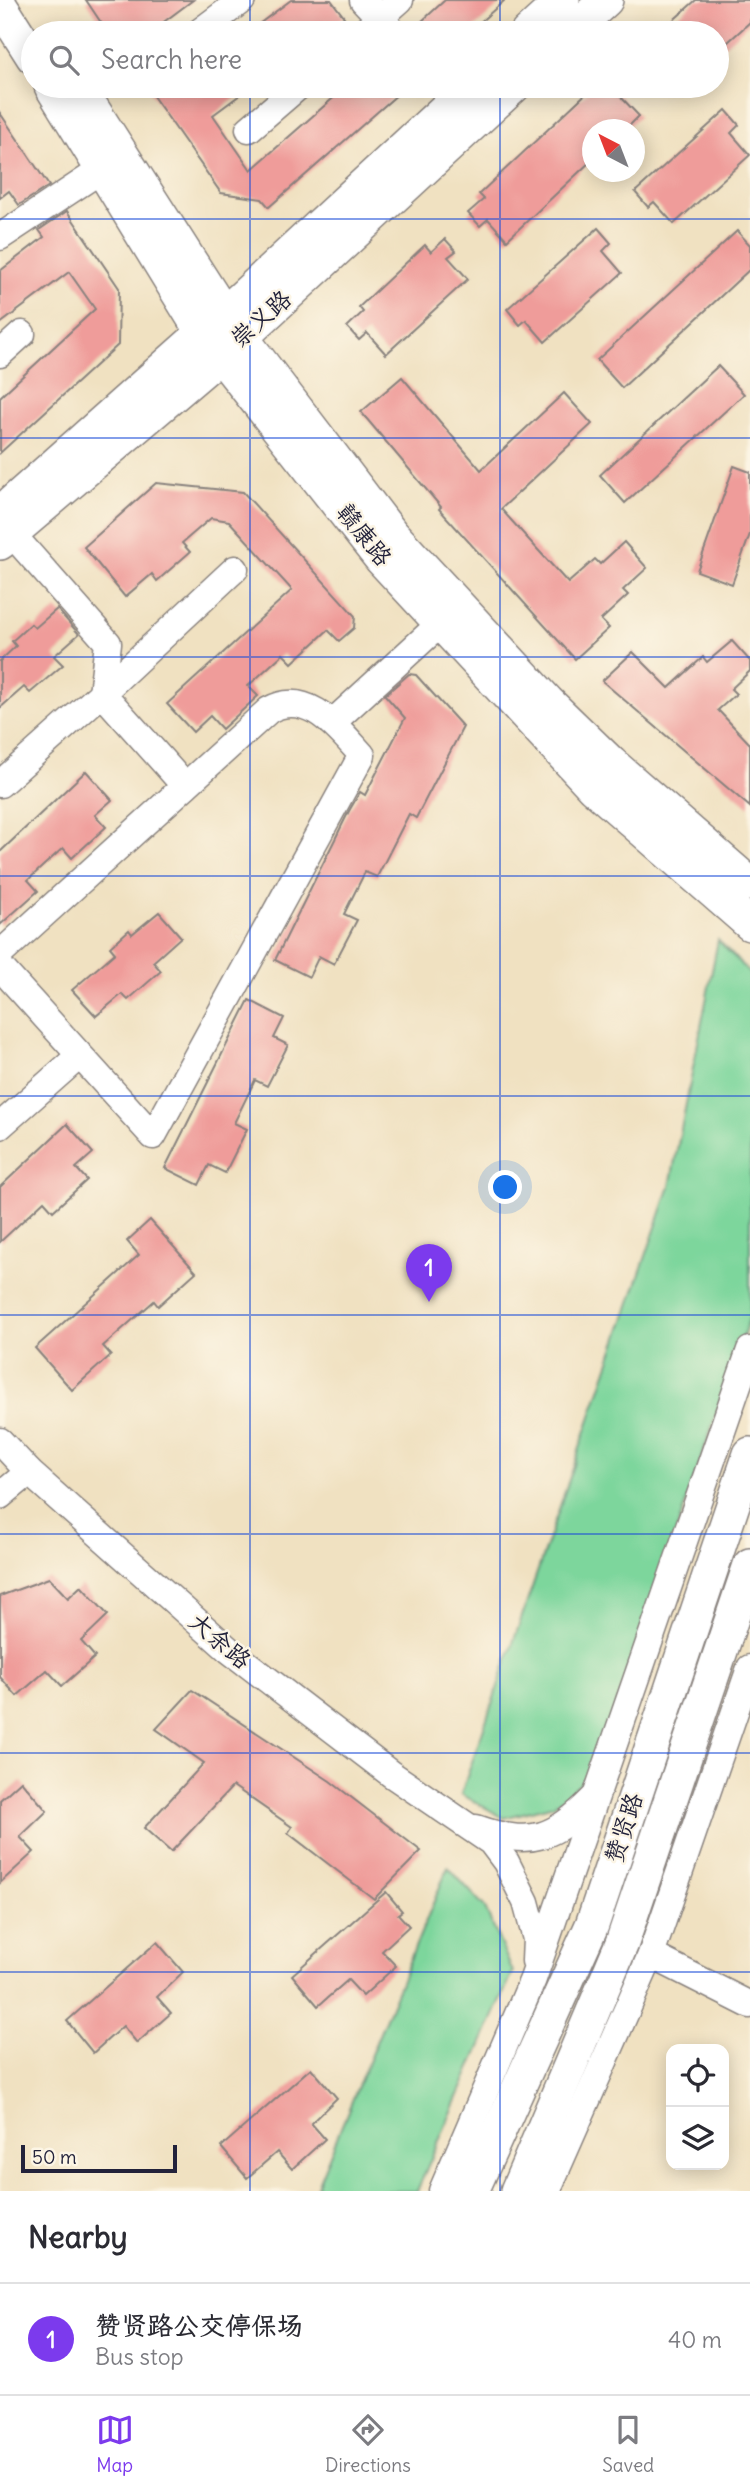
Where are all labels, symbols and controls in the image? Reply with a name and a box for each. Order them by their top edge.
search box [21,21,729,98]
icon: search [45,41,83,79]
text: Search here [101,43,242,76]
north arrow [582,119,645,182]
street label: 崇义路 [224,283,297,353]
street label: 赣康路 [330,497,399,572]
your location [488,1170,522,1204]
pin: 1 [406,1244,452,1302]
street label: 大余路 [183,1606,258,1675]
street label: 赞贤路 [598,1789,648,1867]
map controls [666,2044,729,2170]
button: locate [666,2044,729,2107]
button: layers [666,2107,729,2170]
scale bar [21,2142,177,2174]
text: 50 m [32,2145,77,2169]
text: Nearby [28,2218,128,2256]
text: 赞贤路公交停保场 [95,2309,303,2342]
text: 1 [46,2325,56,2354]
text: 40 m [668,2325,722,2354]
text: Bus stop [95,2342,184,2371]
tab: Map [96,2411,134,2477]
tab: Directions [325,2411,411,2477]
tab: Saved [602,2411,654,2477]

